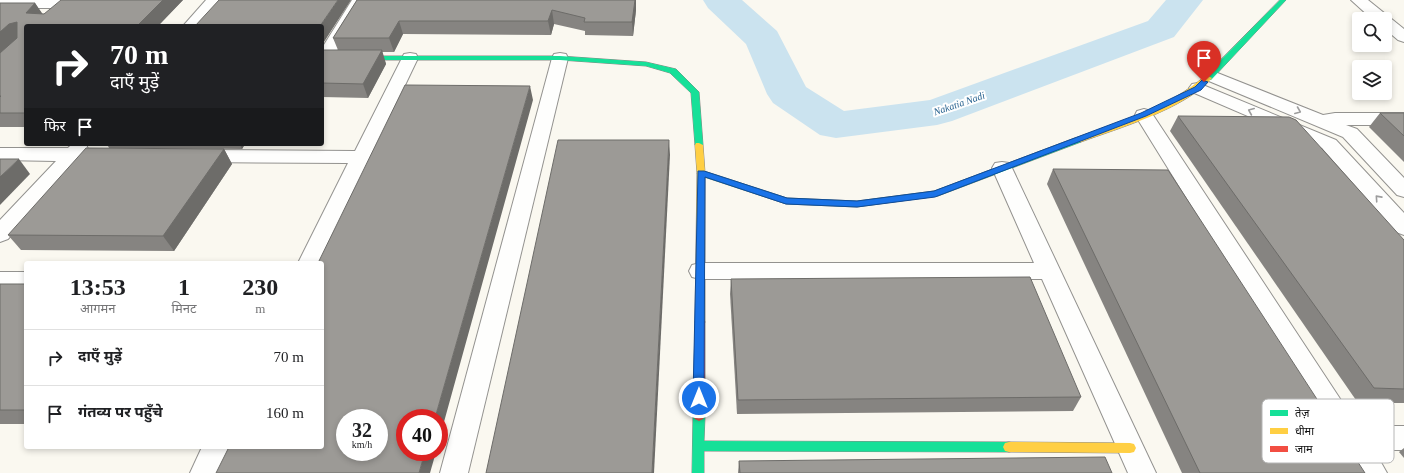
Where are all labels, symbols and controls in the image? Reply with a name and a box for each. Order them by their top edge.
map controls [1352,12,1392,100]
button: search [1352,12,1392,52]
text: 70 m [110,39,168,70]
icon: right [44,40,96,92]
pin [1187,41,1221,82]
icon: arrive [1193,47,1215,69]
button: layers [1352,60,1392,100]
text: दाएँ मुड़ें [110,72,159,92]
water label: Nakatia Nadi [931,89,987,118]
one-way arrow [1295,106,1302,114]
one-way arrow [1247,107,1254,115]
icon: arrive [74,116,96,138]
text: फिर [44,118,66,134]
one-way arrow [1375,195,1383,203]
text: 13:53 [70,274,126,300]
text: 1 [178,274,190,300]
text: 230 [242,274,278,300]
text: आगमन [80,301,116,316]
text: मिनट [172,301,196,316]
text: m [255,301,265,316]
icon: right [44,347,66,369]
text: दाएँ मुड़ें [78,348,122,364]
text: 70 m [274,349,304,365]
position arrow [678,377,720,419]
legend [1262,399,1394,463]
icon: arrive [44,403,66,425]
text: गंतव्य पर पहुँचे [78,404,163,420]
text: 160 m [266,405,304,421]
text: तेज़ [1295,407,1310,419]
speed limit sign: 40 [396,409,448,461]
text: 32 [352,419,372,441]
text: धीमा [1295,425,1314,437]
text: km/h [352,439,372,450]
text: जाम [1295,443,1313,455]

